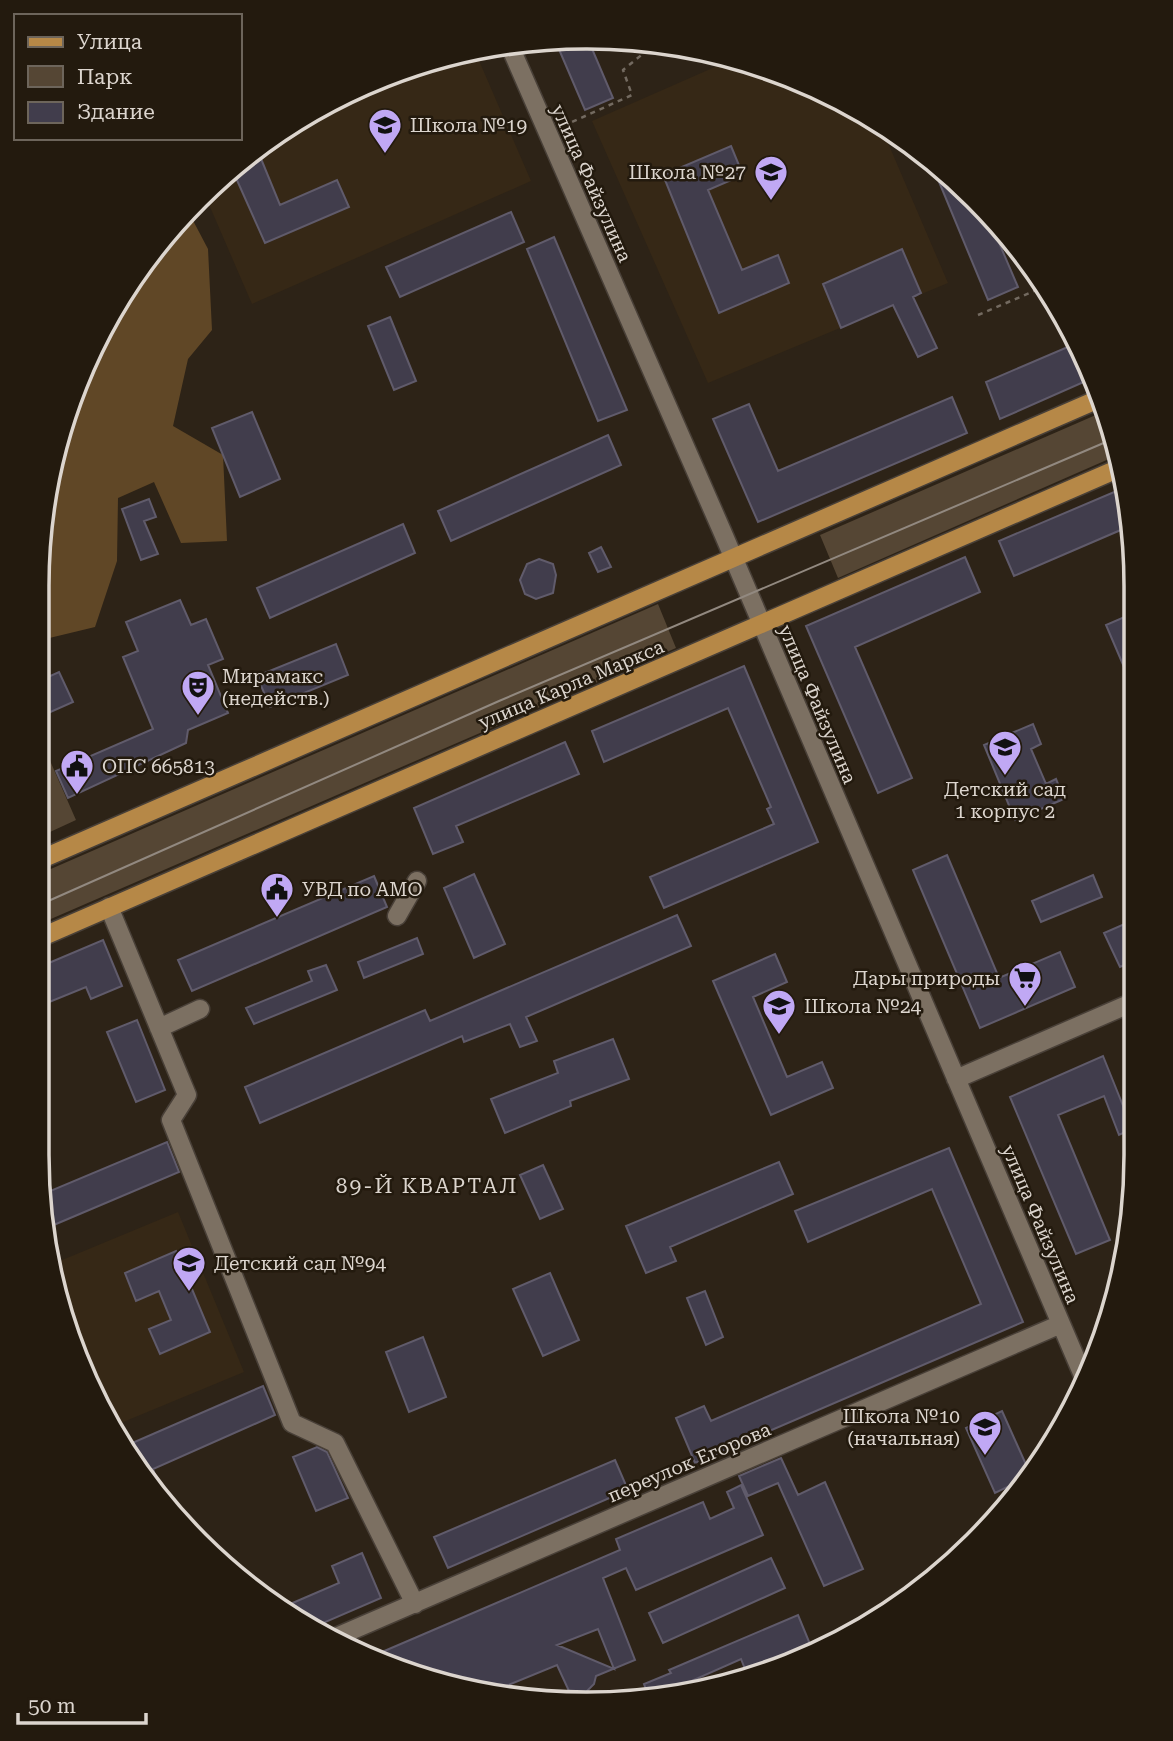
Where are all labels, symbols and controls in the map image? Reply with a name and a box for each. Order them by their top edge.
legend [14,14,242,140]
text: Улица [77,30,143,54]
text: Парк [77,65,133,89]
text: Здание [77,100,155,124]
street label: улица Файзулина [546,101,637,266]
school or university icon: Школа №19 [366,106,404,155]
place label: Школа №19 [410,114,527,137]
school or university icon: Школа №27 [752,153,790,202]
place label: Школа №27 [629,161,746,184]
street label: улица Файзулина [774,621,862,788]
street label: улица Карла Маркса [475,635,668,734]
place label: Мирамакс (недейств.) [222,665,330,710]
theatre icon: Мирамакс (недейств.) [179,668,217,717]
school or university icon: Детский сад 1 корпус 2 [986,728,1024,777]
public building icon: ОПС 665813 [58,747,96,796]
place label: ОПС 665813 [102,755,215,778]
place label: Детский сад 1 корпус 2 [944,778,1066,823]
public building icon: УВД по АМО [258,870,296,919]
place label: УВД по АМО [302,878,422,901]
supermarket icon: Дары природы [1006,959,1044,1008]
place label: Дары природы [853,967,1000,990]
school or university icon: Школа №24 [760,987,798,1036]
place label: Школа №24 [804,995,922,1018]
street label: улица Файзулина [997,1141,1085,1308]
district label: 89-Й КВАРТАЛ [336,1174,518,1198]
school or university icon: Детский сад №94 [170,1244,208,1293]
place label: Детский сад №94 [214,1252,386,1275]
place label: Школа №10 (начальная) [843,1405,960,1450]
school or university icon: Школа №10 (начальная) [966,1408,1004,1457]
street label: переулок Егорова [604,1417,775,1507]
scale bar [18,1682,145,1726]
text: 50 m [28,1694,76,1718]

